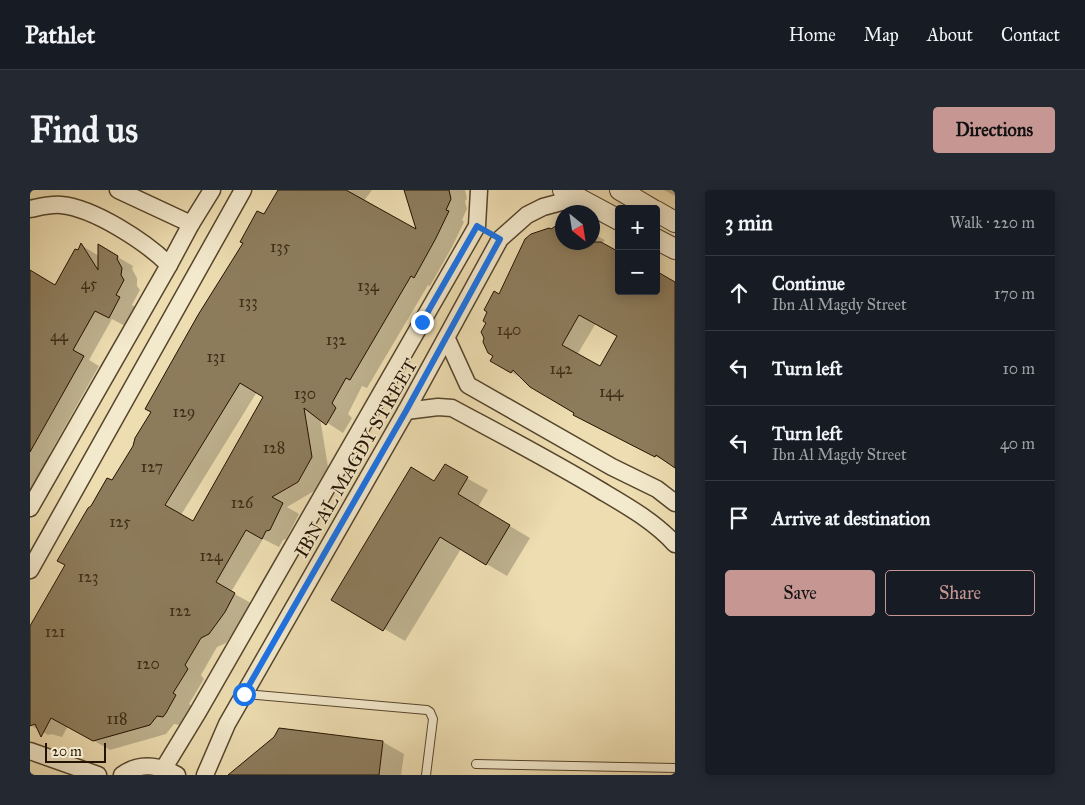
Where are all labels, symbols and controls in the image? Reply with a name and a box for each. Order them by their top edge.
text: Pathlet [25,20,95,50]
text: Home [789,24,836,46]
text: Map [864,24,899,46]
text: About [927,24,973,46]
text: Contact [1001,24,1060,46]
button: Directions [933,107,1055,153]
text: Find us [30,109,138,152]
north arrow [555,205,600,250]
map controls [615,205,660,295]
button: + [615,205,660,250]
text: 3 min [725,210,773,236]
text: Walk · 220 m [950,213,1035,232]
house number: 135 [270,237,291,256]
button: − [615,250,660,295]
text: Continue [772,272,845,295]
house number: 45 [81,274,98,293]
house number: 134 [357,276,380,295]
icon: ahead [725,279,753,307]
text: 170 m [994,284,1035,303]
house number: 133 [238,292,258,311]
text: Ibn Al Magdy Street [772,295,907,314]
route end [411,311,434,334]
house number: 140 [497,320,521,339]
house number: 44 [50,326,69,345]
house number: 132 [326,330,346,349]
house number: 131 [206,347,226,366]
street label: IBN AL MAGDY STREET [290,354,422,562]
icon: left [725,354,753,382]
text: Turn left [772,357,842,380]
house number: 142 [549,359,573,378]
text: 10 m [1003,359,1035,378]
house number: 144 [599,382,624,401]
house number: 130 [294,384,316,403]
house number: 129 [173,402,195,421]
text: Turn left [772,422,842,445]
icon: left [725,429,753,457]
text: 40 m [1000,434,1035,453]
house number: 128 [263,438,285,457]
text: Ibn Al Magdy Street [772,445,907,464]
house number: 127 [141,457,163,476]
house number: 126 [231,493,254,512]
icon: arrive [725,504,753,532]
text: Arrive at destination [772,507,930,530]
house number: 125 [109,512,131,531]
house number: 124 [199,546,224,565]
house number: 123 [78,567,98,586]
button: Save [725,570,875,616]
button: Share [885,570,1035,616]
house number: 122 [169,601,191,620]
house number: 121 [45,622,65,641]
house number: 120 [136,654,160,673]
route start [233,683,256,706]
house number: 118 [106,709,128,728]
scale bar [45,740,106,763]
text: 20 m [52,743,82,760]

